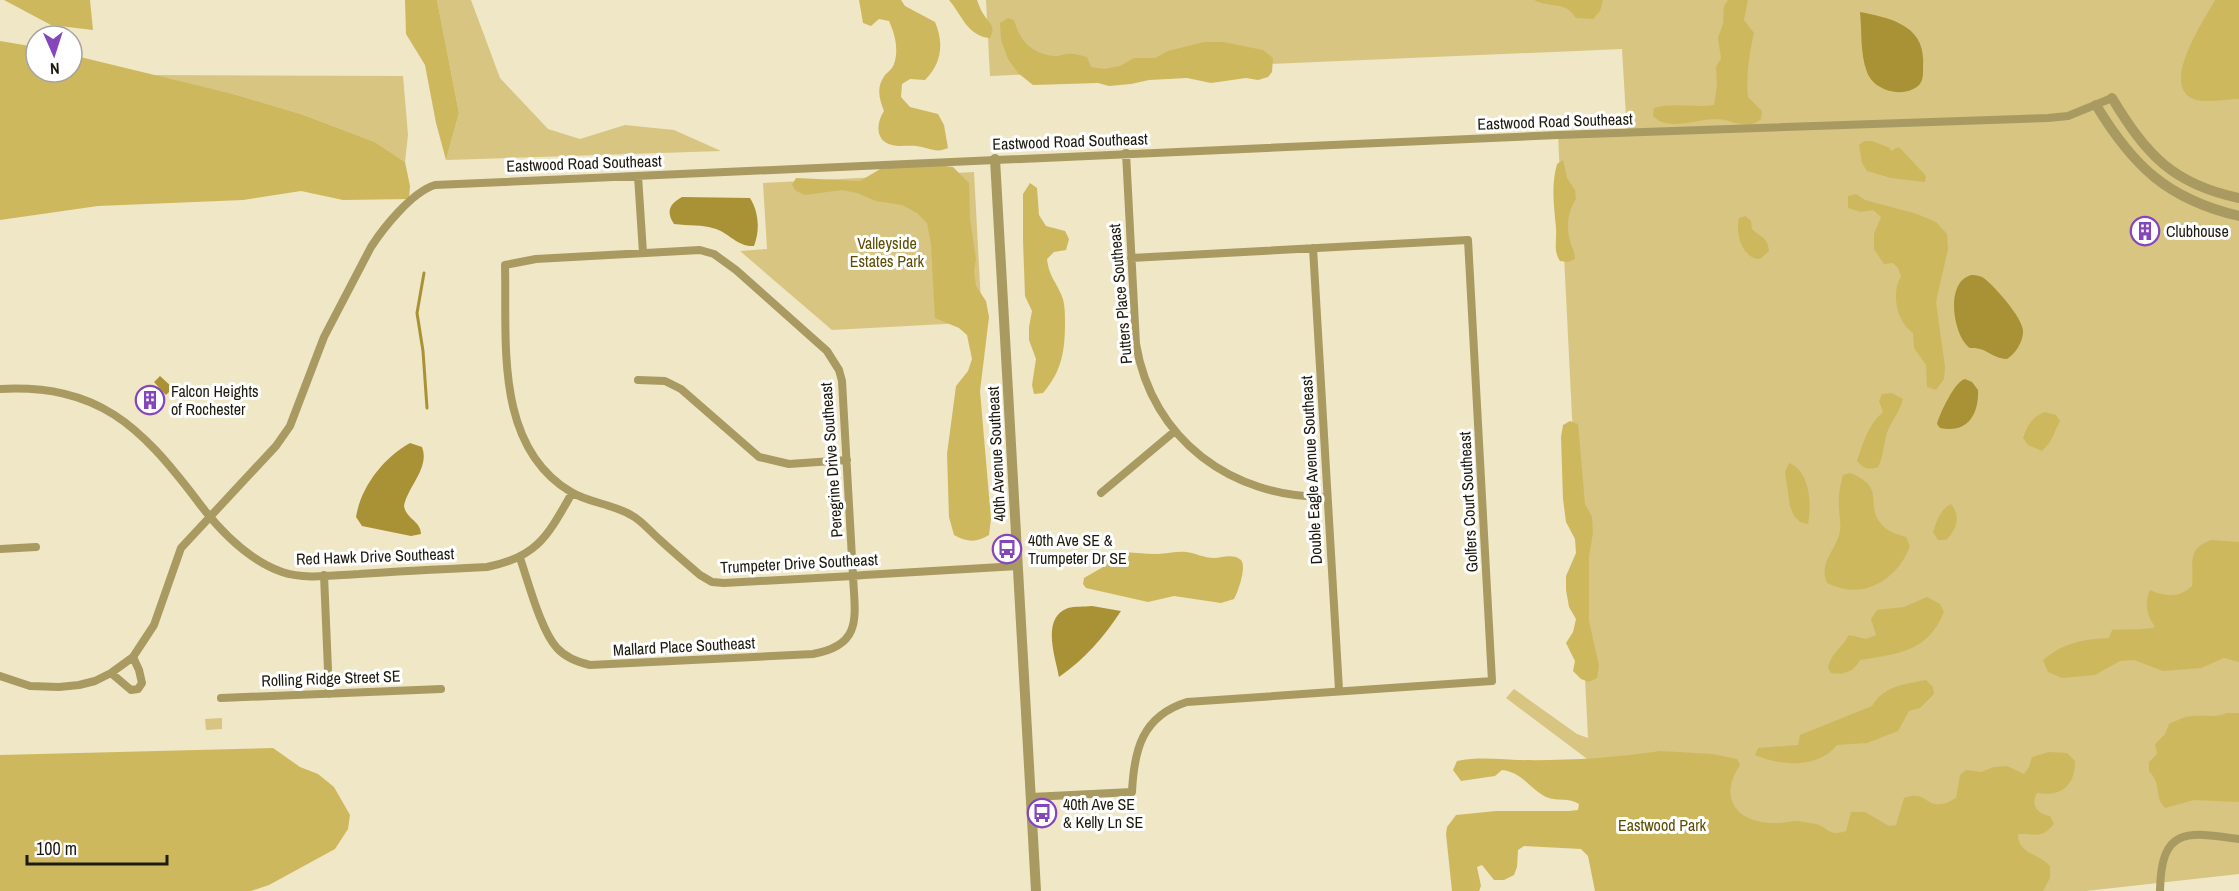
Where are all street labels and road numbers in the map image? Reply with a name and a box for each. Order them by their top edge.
street label: Eastwood Road Southeast [1477,107,1633,135]
street label: Eastwood Road Southeast [992,127,1148,155]
street label: Eastwood Road Southeast [506,149,662,177]
street label: Putters Place Southeast [1103,223,1137,365]
street label: Double Eagle Avenue Southeast [1295,375,1327,565]
street label: Peregrine Drive Southeast [815,381,847,538]
street label: 40th Avenue Southeast [981,385,1011,522]
street label: Golfers Court Southeast [1453,431,1483,573]
street label: Red Hawk Drive Southeast [296,542,455,570]
street label: Trumpeter Drive Southeast [720,548,879,578]
street label: Mallard Place Southeast [612,631,756,661]
street label: Rolling Ridge Street SE [261,665,401,691]

